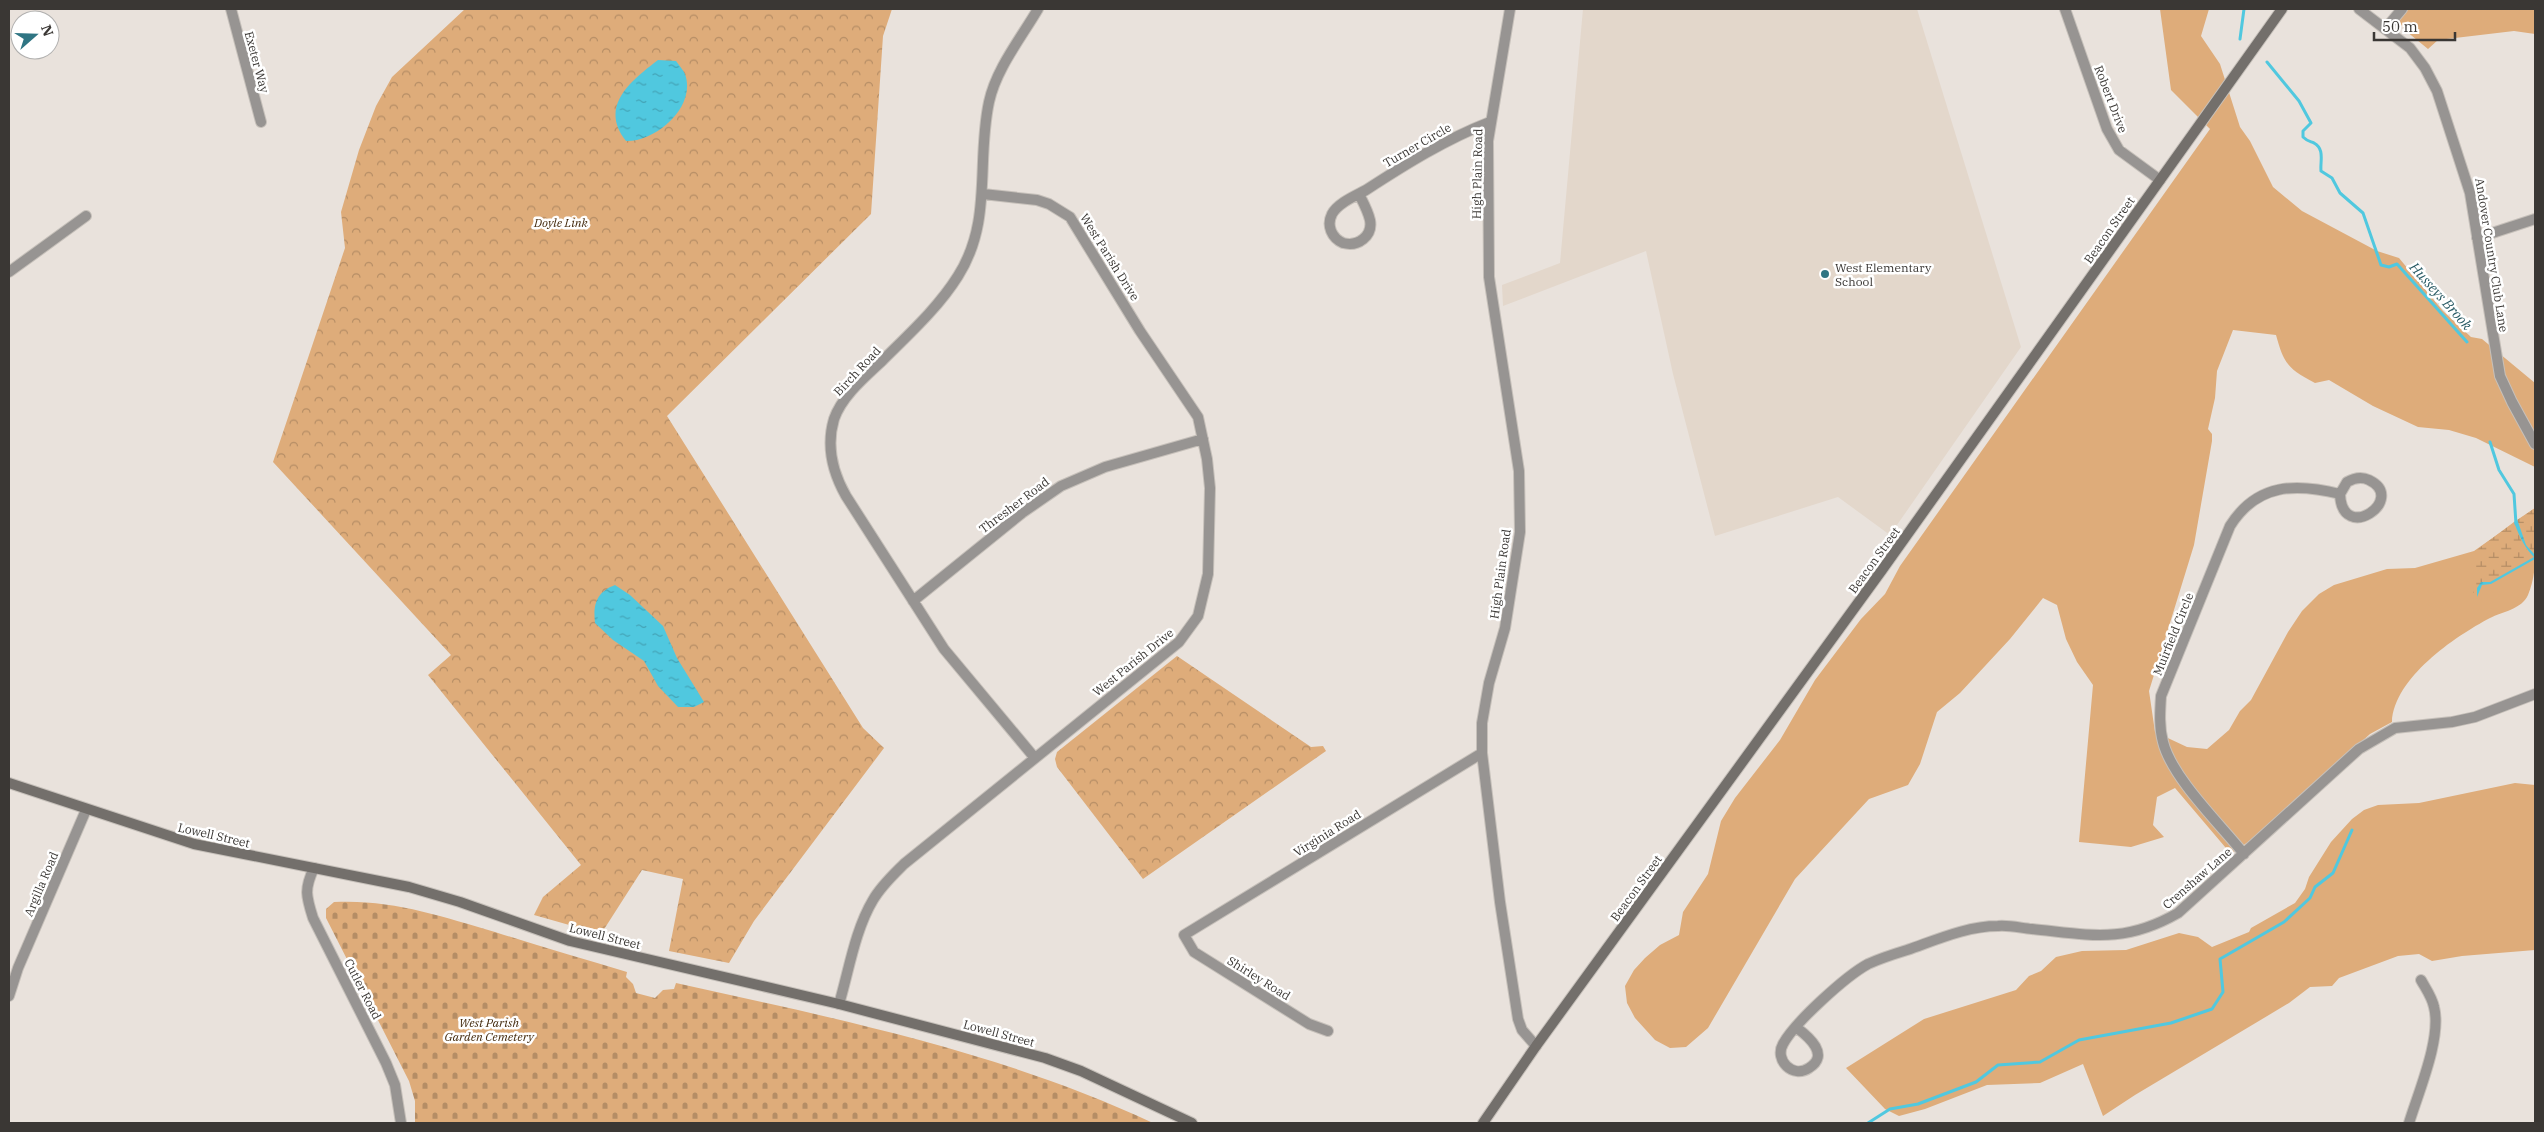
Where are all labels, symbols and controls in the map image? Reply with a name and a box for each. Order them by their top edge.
north arrow [10,10,60,60]
scale bar [2374,10,2455,42]
text: 50 m [2382,17,2418,36]
text: N [37,22,58,39]
street label: Exeter Way [242,30,273,95]
street label: Robert Drive [2091,63,2131,135]
street label: Turner Circle [1380,120,1454,170]
street label: High Plain Road [1469,129,1485,219]
street label: Andover Country Club Lane [2472,177,2512,333]
street label: Beacon Street [2080,194,2138,266]
street label: West Parish Drive [1077,211,1143,303]
park label: Doyle Link [533,215,589,230]
water label: Husseys Brook [2405,258,2477,334]
place label: West Elementary School [1835,260,1932,289]
marker: West Elementary School [1819,268,1831,280]
street label: Birch Road [830,343,884,399]
street label: Thresher Road [976,474,1052,536]
street label: Beacon Street [1845,524,1903,596]
street label: High Plain Road [1486,528,1514,620]
street label: Muirfield Circle [2150,590,2196,678]
street label: West Parish Drive [1090,625,1176,699]
street label: Virginia Road [1291,806,1363,860]
street label: Lowell Street [177,819,251,851]
street label: Crenshaw Lane [2159,844,2235,912]
street label: Argilla Road [21,849,61,919]
street label: Beacon Street [1607,852,1665,924]
street label: Lowell Street [568,920,642,952]
street label: Shirley Road [1225,953,1293,1003]
street label: Cutler Road [341,956,385,1022]
park label: West Parish Garden Cemetery [444,1015,535,1044]
street label: Lowell Street [962,1016,1036,1050]

